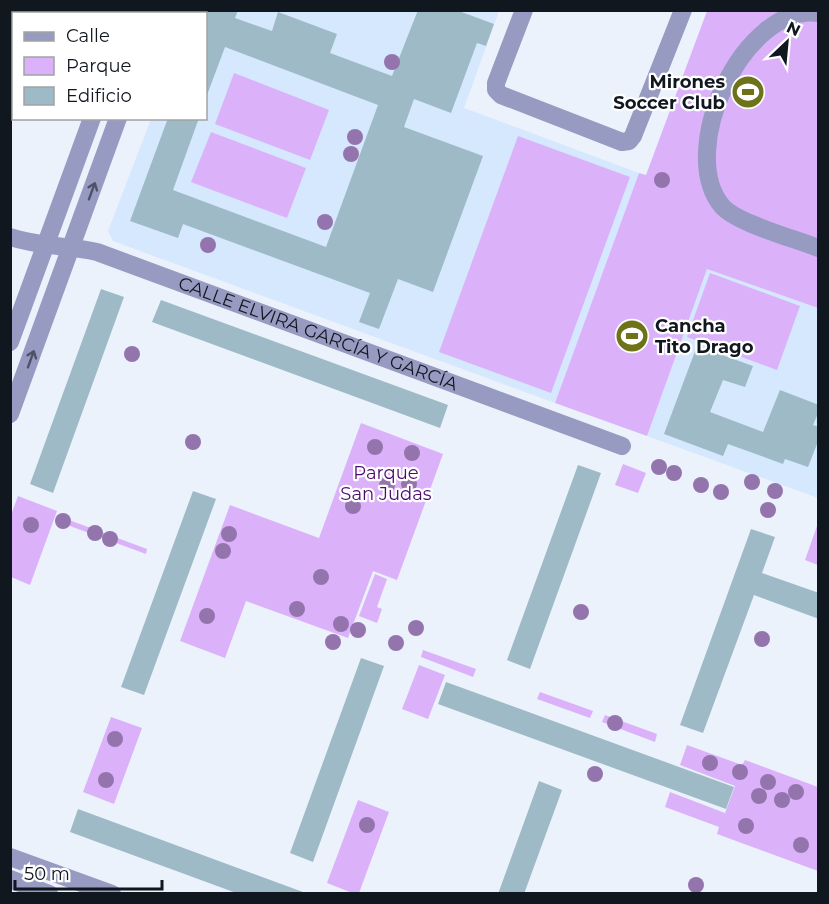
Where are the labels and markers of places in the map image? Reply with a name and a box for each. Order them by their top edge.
place label: Mirones Soccer Club [613,71,725,114]
sports icon: Mirones Soccer Club [730,74,766,110]
place label: Cancha Tito Drago [655,315,754,358]
sports icon: Cancha Tito Drago [614,318,650,354]

